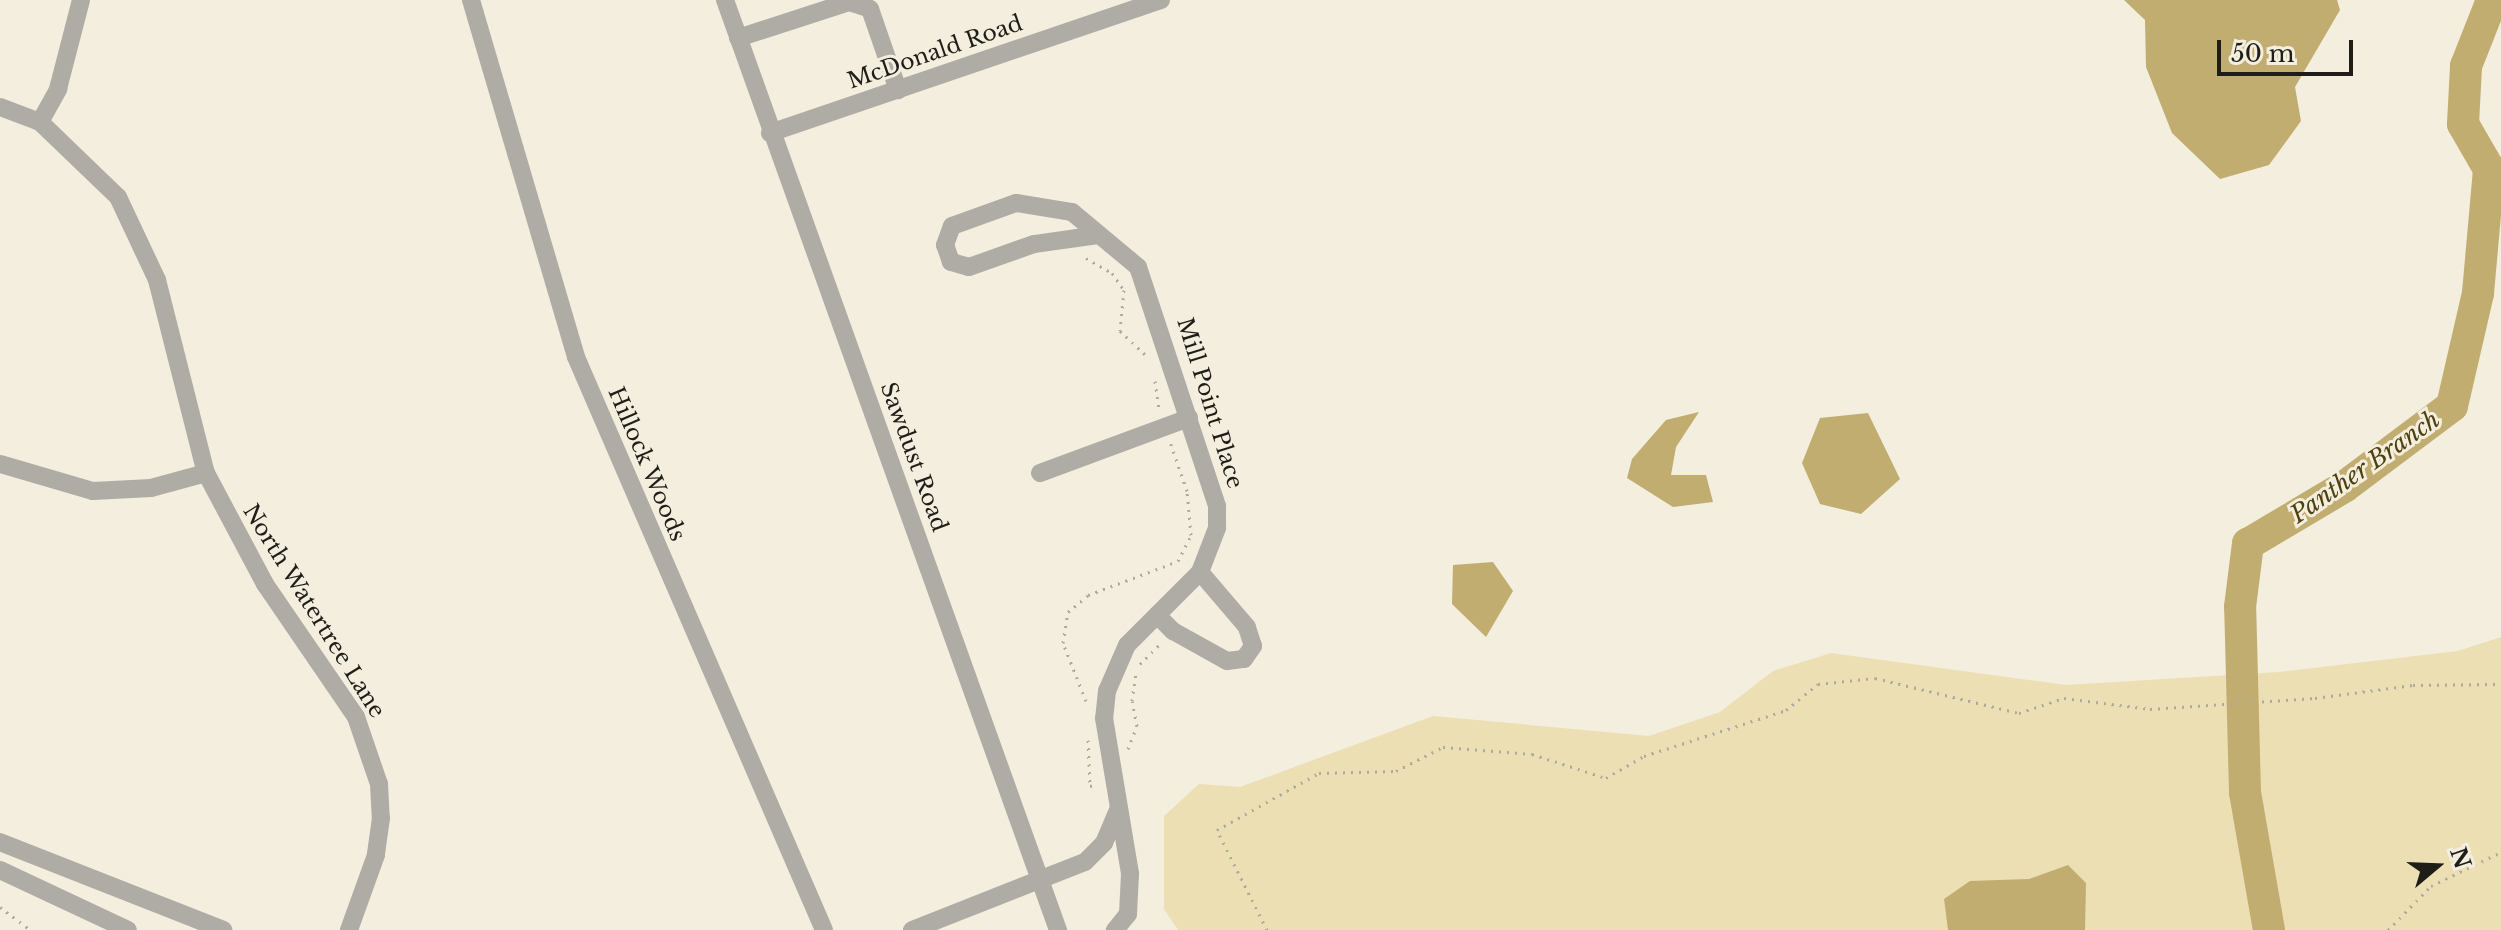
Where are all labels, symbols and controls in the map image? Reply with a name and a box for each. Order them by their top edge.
street label: McDonald Road [844,10,1026,94]
scale bar [2221,24,2357,74]
text: 50 m [2231,39,2294,68]
street label: Mill Point Place [1171,314,1249,492]
street label: Sawdust Road [875,379,953,535]
street label: Hillock Woods [602,382,692,546]
water label: Panther Branch [2285,405,2445,529]
street label: North Watertree Lane [237,499,391,723]
north arrow [2397,826,2477,906]
text: N [2444,844,2476,872]

